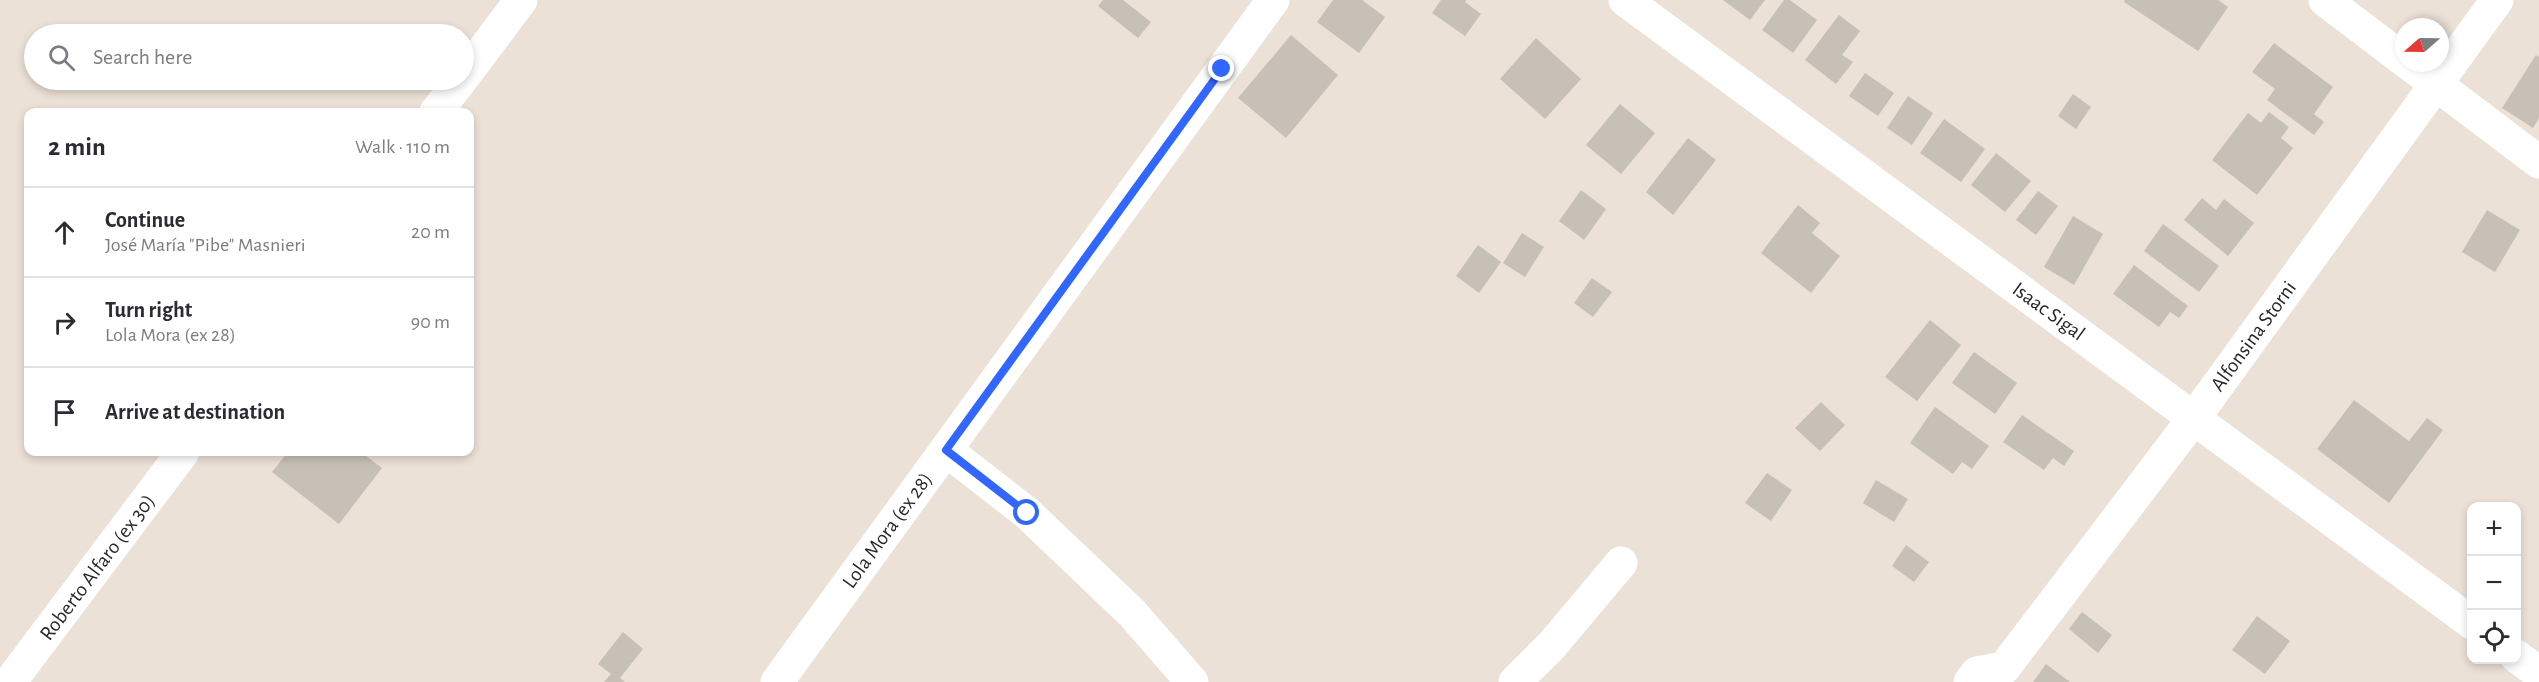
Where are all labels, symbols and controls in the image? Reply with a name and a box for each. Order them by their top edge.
north arrow [2395,18,2449,72]
search box [24,24,474,90]
icon: search [45,41,78,74]
text: Search here [93,46,192,68]
route end [1208,55,1234,81]
text: 2 min [48,134,106,160]
text: Walk · 110 m [355,137,450,157]
text: Continue [105,209,185,231]
icon: ahead [48,216,81,249]
text: 20 m [411,222,450,242]
text: José María "Pibe" Masnieri [105,235,306,255]
street label: Alfonsina Storni [2207,277,2300,395]
street label: Isaac Sigal [2009,278,2089,345]
text: Turn right [105,299,192,321]
icon: right [48,306,81,339]
text: 90 m [411,312,450,332]
text: Lola Mora (ex 28) [105,325,236,345]
icon: arrive [48,396,81,429]
text: Arrive at destination [105,401,285,423]
street label: Lola Mora (ex 28) [839,469,936,592]
street label: Roberto Alfaro (ex 30) [36,490,159,644]
route start [1013,499,1039,525]
map controls [2467,502,2521,664]
button: + [2467,502,2521,556]
button: − [2467,556,2521,610]
button: locate [2467,610,2521,664]

